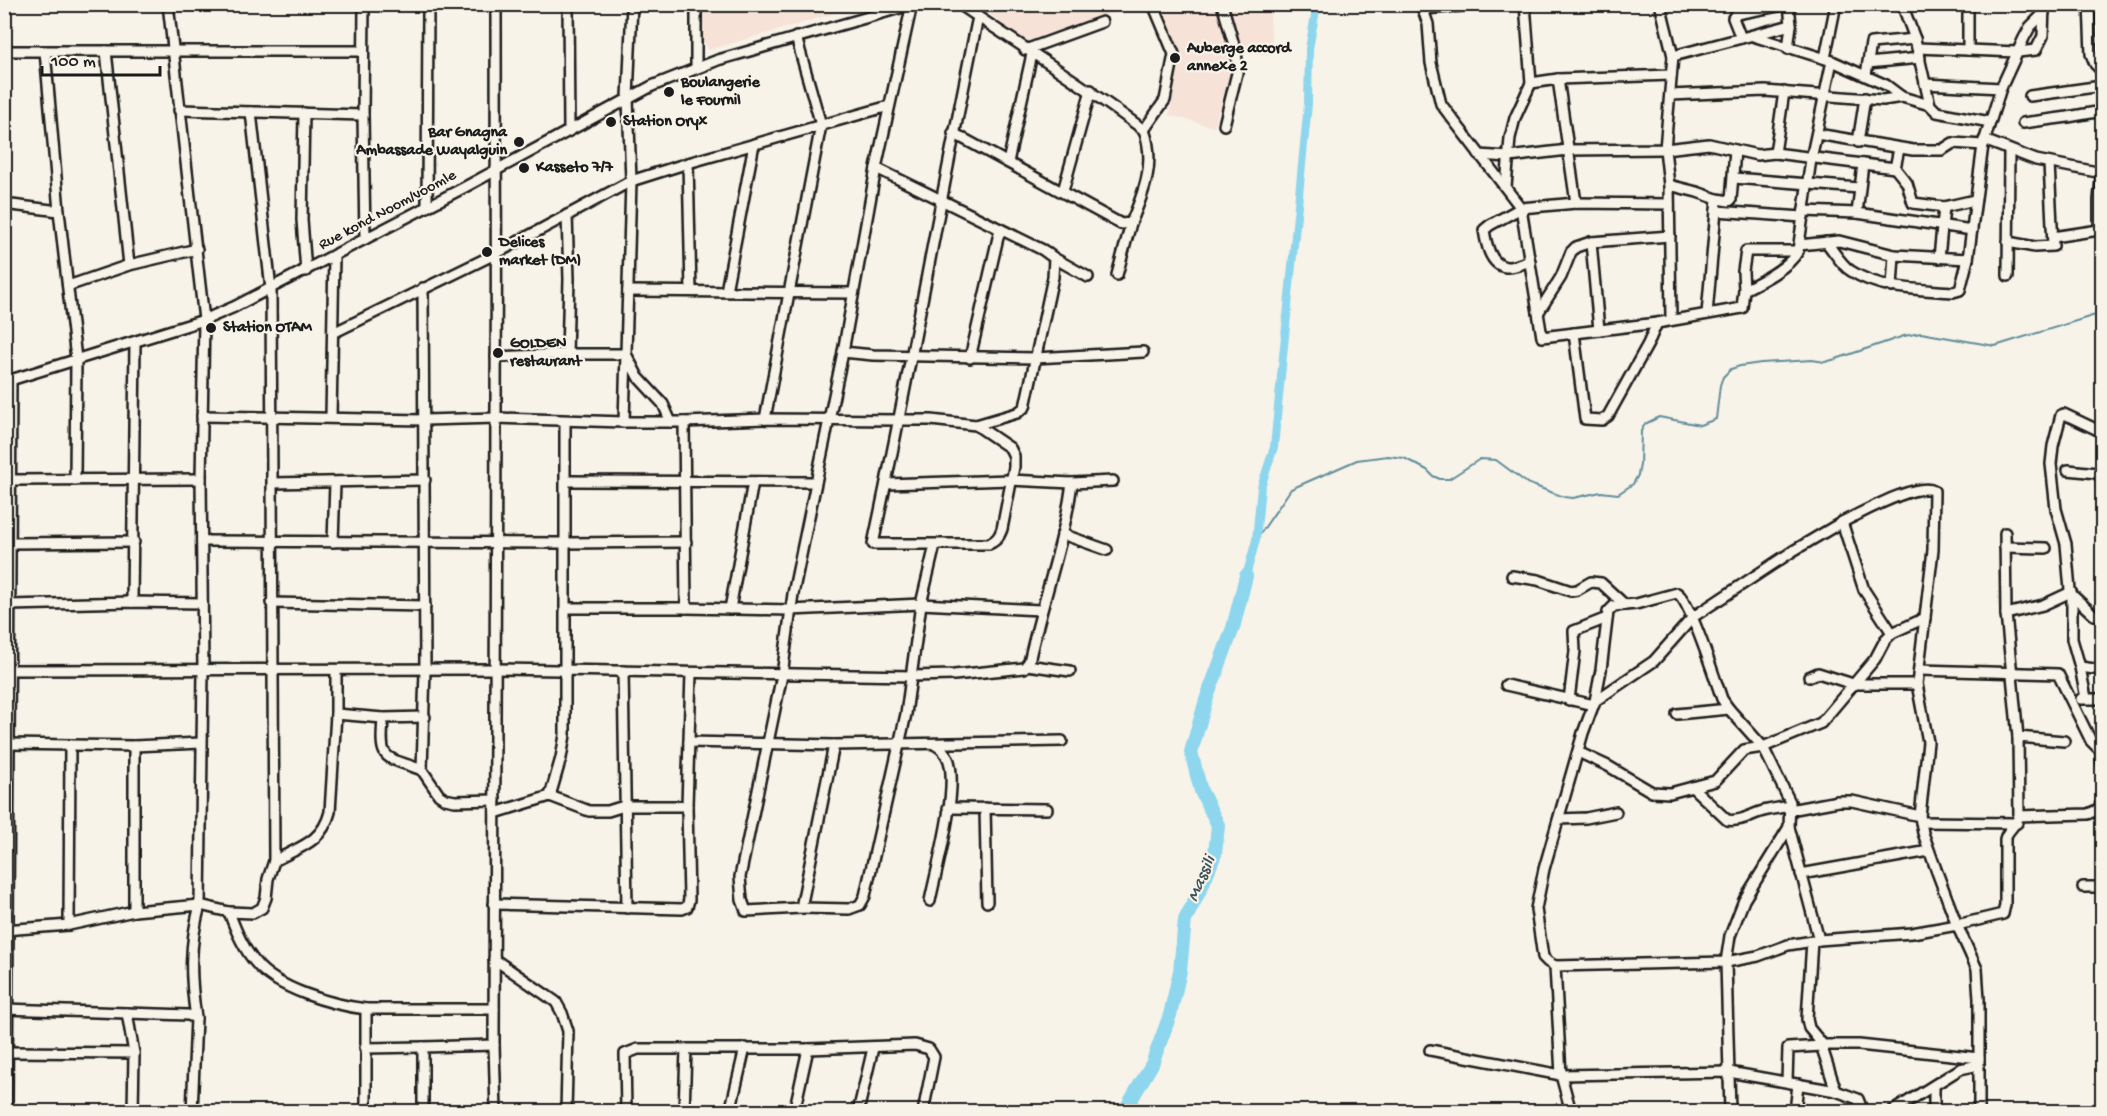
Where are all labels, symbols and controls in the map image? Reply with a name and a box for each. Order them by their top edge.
scale bar [42,39,160,77]
place label: Auberge accord annexe 2 [1186,40,1292,77]
marker: Auberge accord annexe 2 [1168,51,1182,65]
text: 100 m [50,52,96,73]
place label: Boulangerie le Fournil [680,74,760,111]
marker: Boulangerie le Fournil [662,85,676,99]
place label: Station Oryx [623,113,708,132]
marker: Station Oryx [604,115,618,129]
place label: Bar Gnagna Ambassade Wayalguin [355,124,508,161]
marker: Bar Gnagna Ambassade Wayalguin [512,135,526,149]
place label: Kasseto 7/7 [535,159,614,178]
marker: Kasseto 7/7 [517,161,531,175]
street label: Rue kond Noom/voomle [316,166,461,255]
place label: Delices market (DM) [497,234,581,271]
marker: Delices market (DM) [480,245,494,259]
place label: Station OTAM [223,319,313,338]
marker: Station OTAM [204,321,218,335]
place label: GOLDEN restaurant [509,335,583,372]
marker: GOLDEN restaurant [491,346,505,360]
water label: Massili [1183,851,1222,905]

